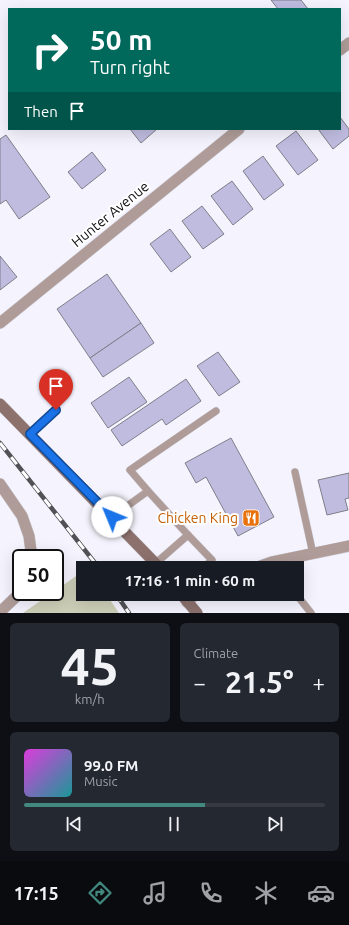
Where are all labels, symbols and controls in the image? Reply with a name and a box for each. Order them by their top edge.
icon: right [24,24,76,76]
text: 50 m [90,24,152,55]
text: Turn right [90,57,170,77]
icon: arrive [66,100,88,122]
text: Then [24,103,58,120]
street label: Hunter Avenue [68,178,152,250]
pin [39,369,73,410]
icon: arrive [45,375,67,397]
position arrow [91,496,133,538]
restaurant icon: Chicken King [241,508,261,528]
place label: Chicken King [158,510,238,526]
speed limit sign: 50 [12,549,64,601]
text: 17:16 · 1 min · 60 m [125,572,255,589]
text: 45 [60,637,119,695]
text: Climate [194,646,238,660]
text: 21.5° [225,665,294,699]
text: − [194,670,206,695]
text: + [313,670,325,695]
text: km/h [75,692,105,706]
text: 99.0 FM [84,757,138,774]
text: Music [84,774,118,788]
icon: previous [63,813,85,835]
icon: pause [163,813,185,835]
icon: next [264,813,286,835]
icon: directions [86,879,114,907]
icon: music [141,879,169,907]
icon: phone [197,879,225,907]
icon: climate [252,879,280,907]
icon: car [307,879,335,907]
text: 17:15 [14,883,59,903]

